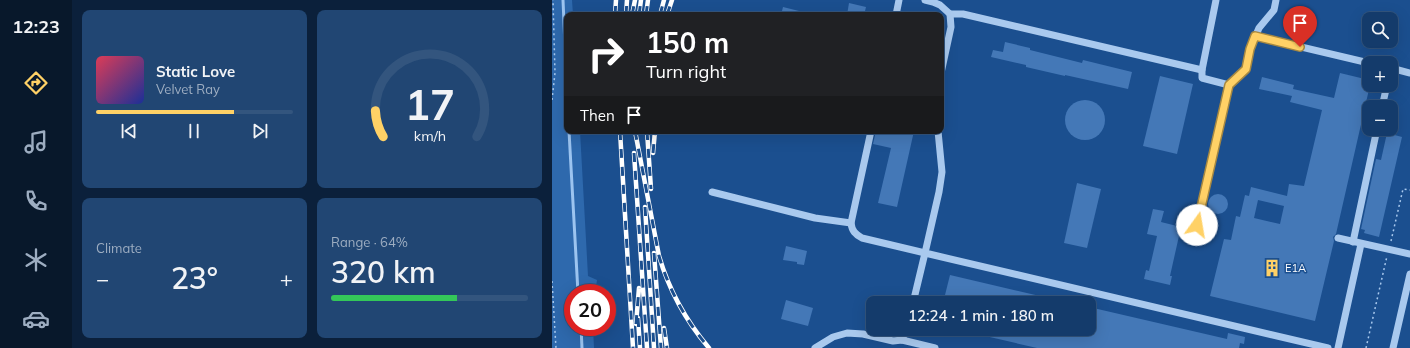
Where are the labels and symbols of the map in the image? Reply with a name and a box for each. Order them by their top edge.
pin [1283,6,1317,47]
position arrow [1176,204,1218,246]
building icon: E1A [1262,258,1282,278]
place label: E1A [1285,261,1306,275]
speed limit sign: 20 [564,284,616,336]

